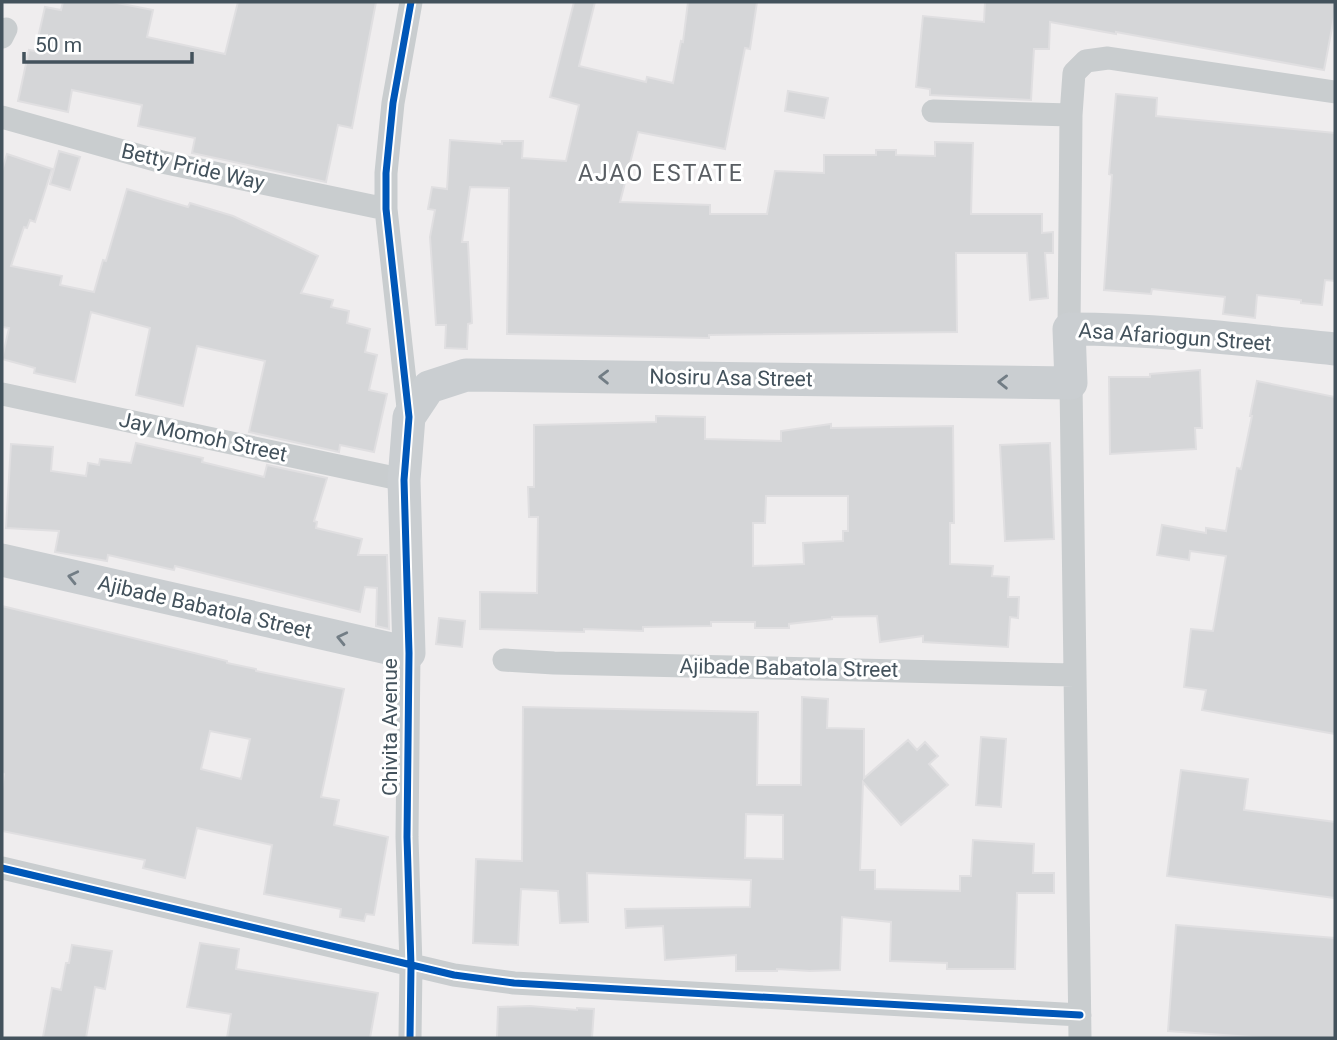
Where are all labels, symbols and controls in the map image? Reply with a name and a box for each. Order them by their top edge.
scale bar [24,21,192,65]
text: 50 m [35,33,82,57]
street label: Betty Pride Way [119,139,267,195]
district label: AJAO ESTATE [578,160,744,187]
street label: Asa Afariogun Street [1078,318,1272,356]
street label: Nosiru Asa Street [649,365,813,391]
one-way arrow [598,369,609,385]
one-way arrow [997,374,1008,390]
street label: Jay Momoh Street [117,407,289,467]
one-way arrow [67,570,79,585]
street label: Ajibade Babatola Street [96,571,314,643]
one-way arrow [336,632,348,646]
street label: Ajibade Babatola Street [679,654,899,682]
street label: Chivita Avenue [378,658,402,796]

